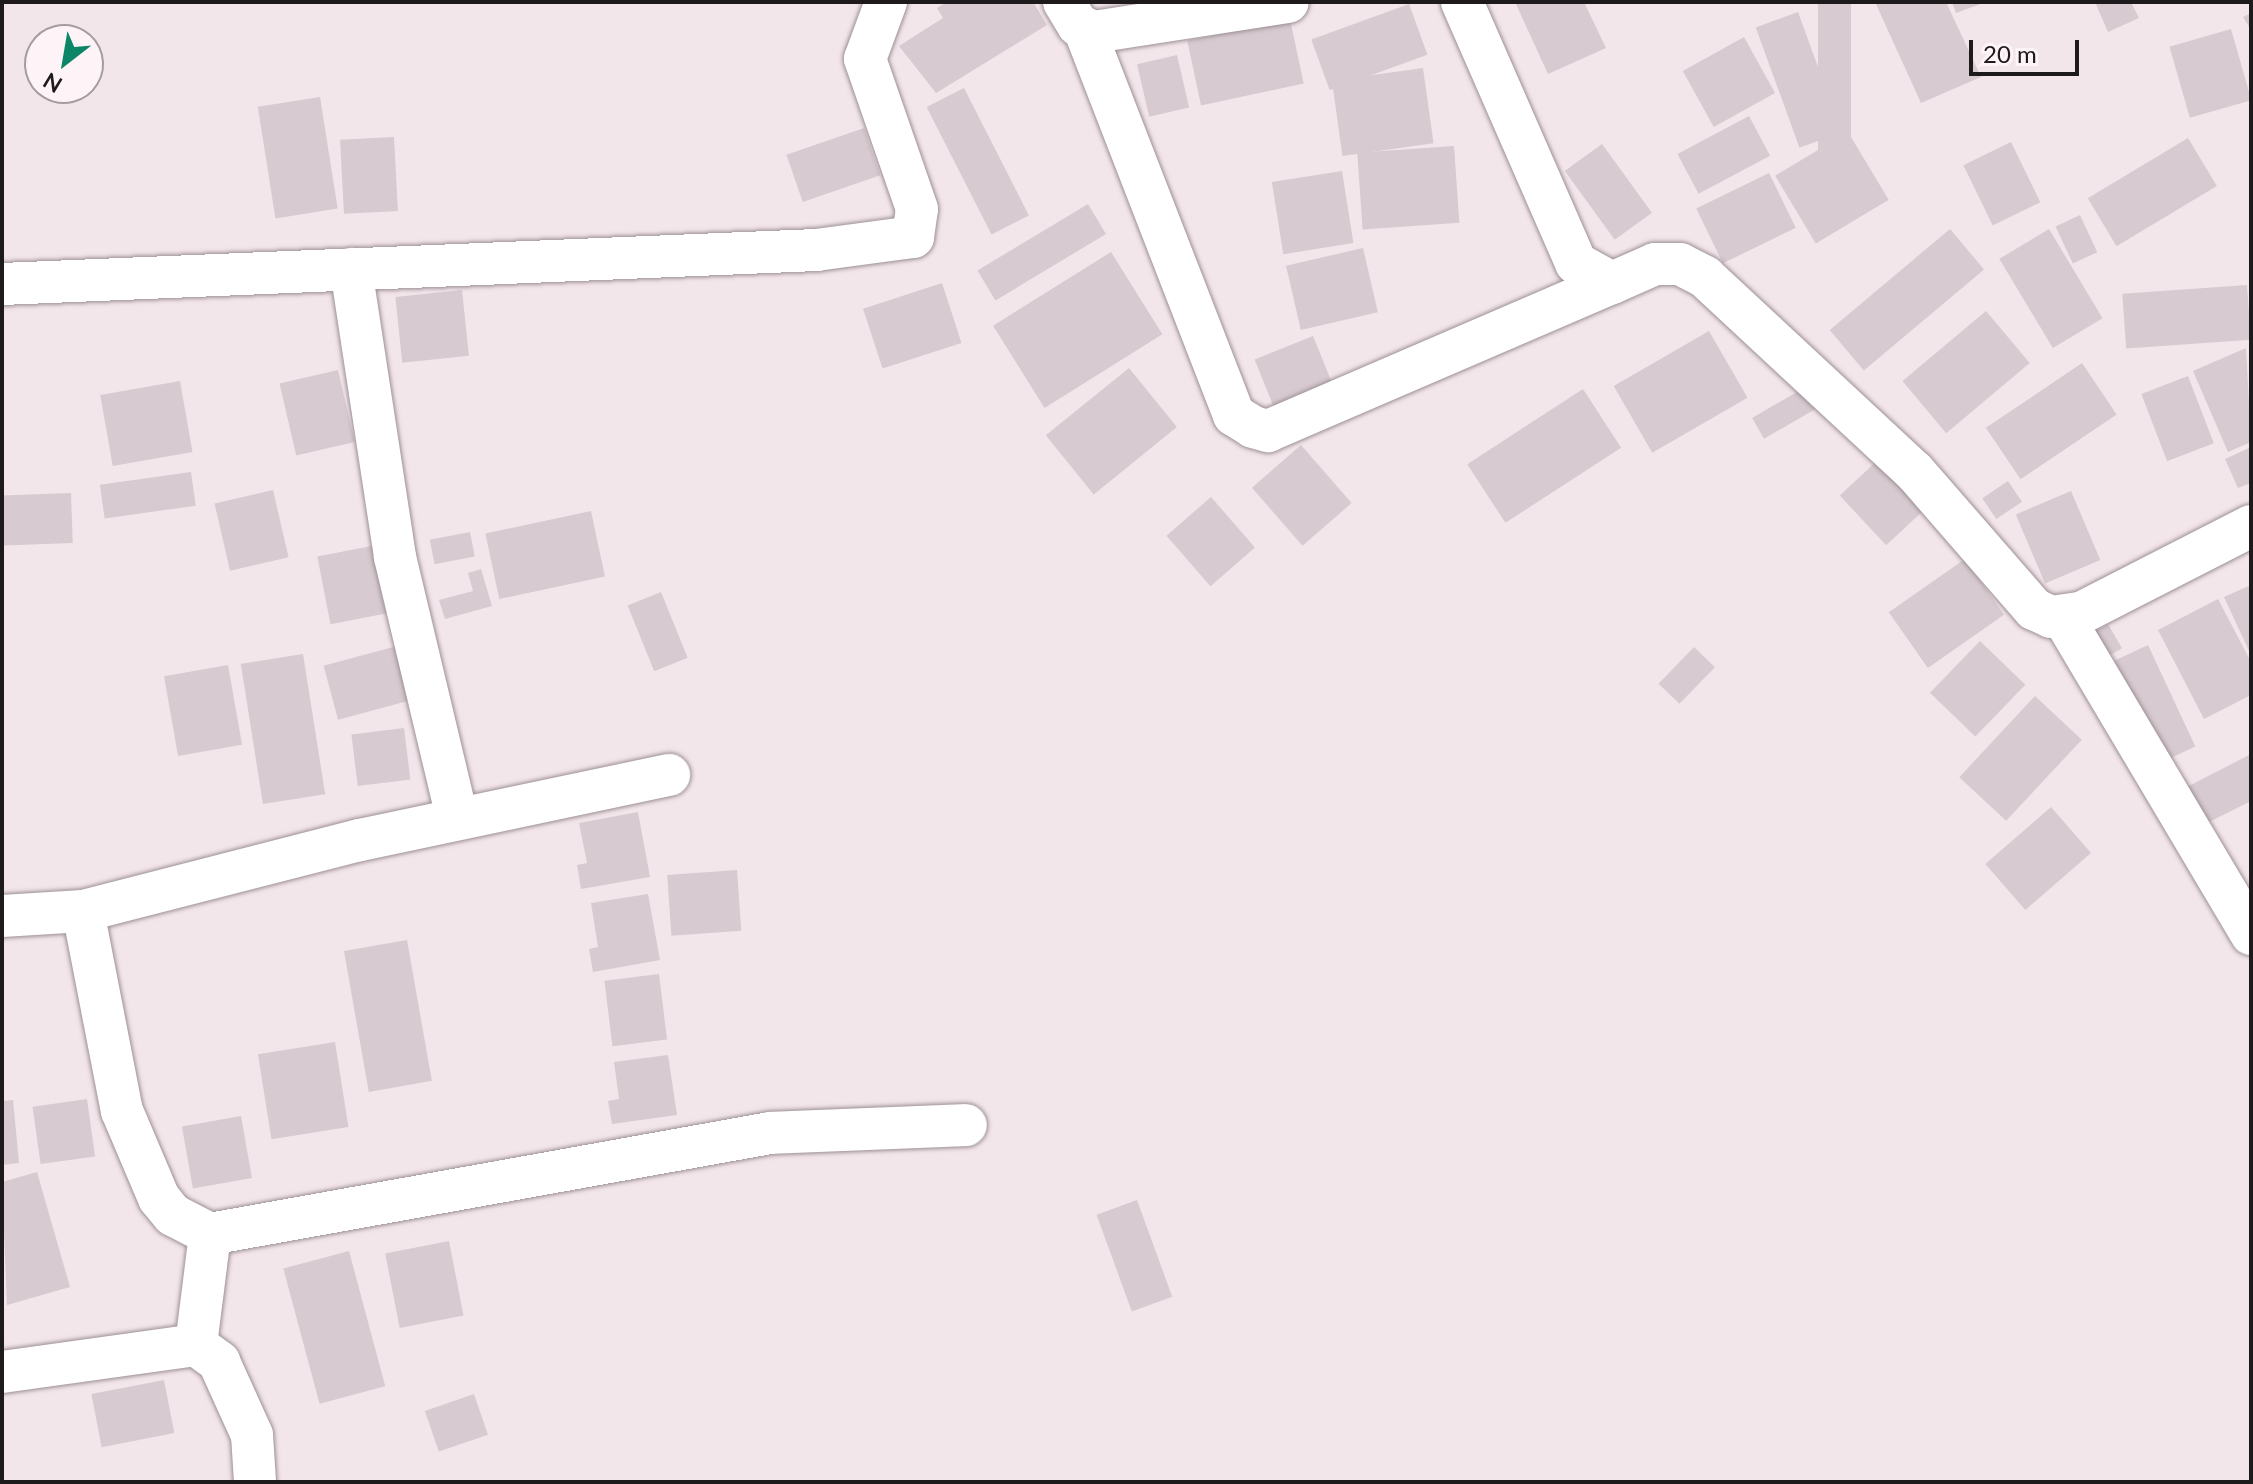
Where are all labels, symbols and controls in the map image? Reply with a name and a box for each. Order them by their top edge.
north arrow [24,24,104,104]
scale bar [1973,24,2083,74]
text: 20 m [1983,39,2037,68]
text: N [38,67,67,99]

